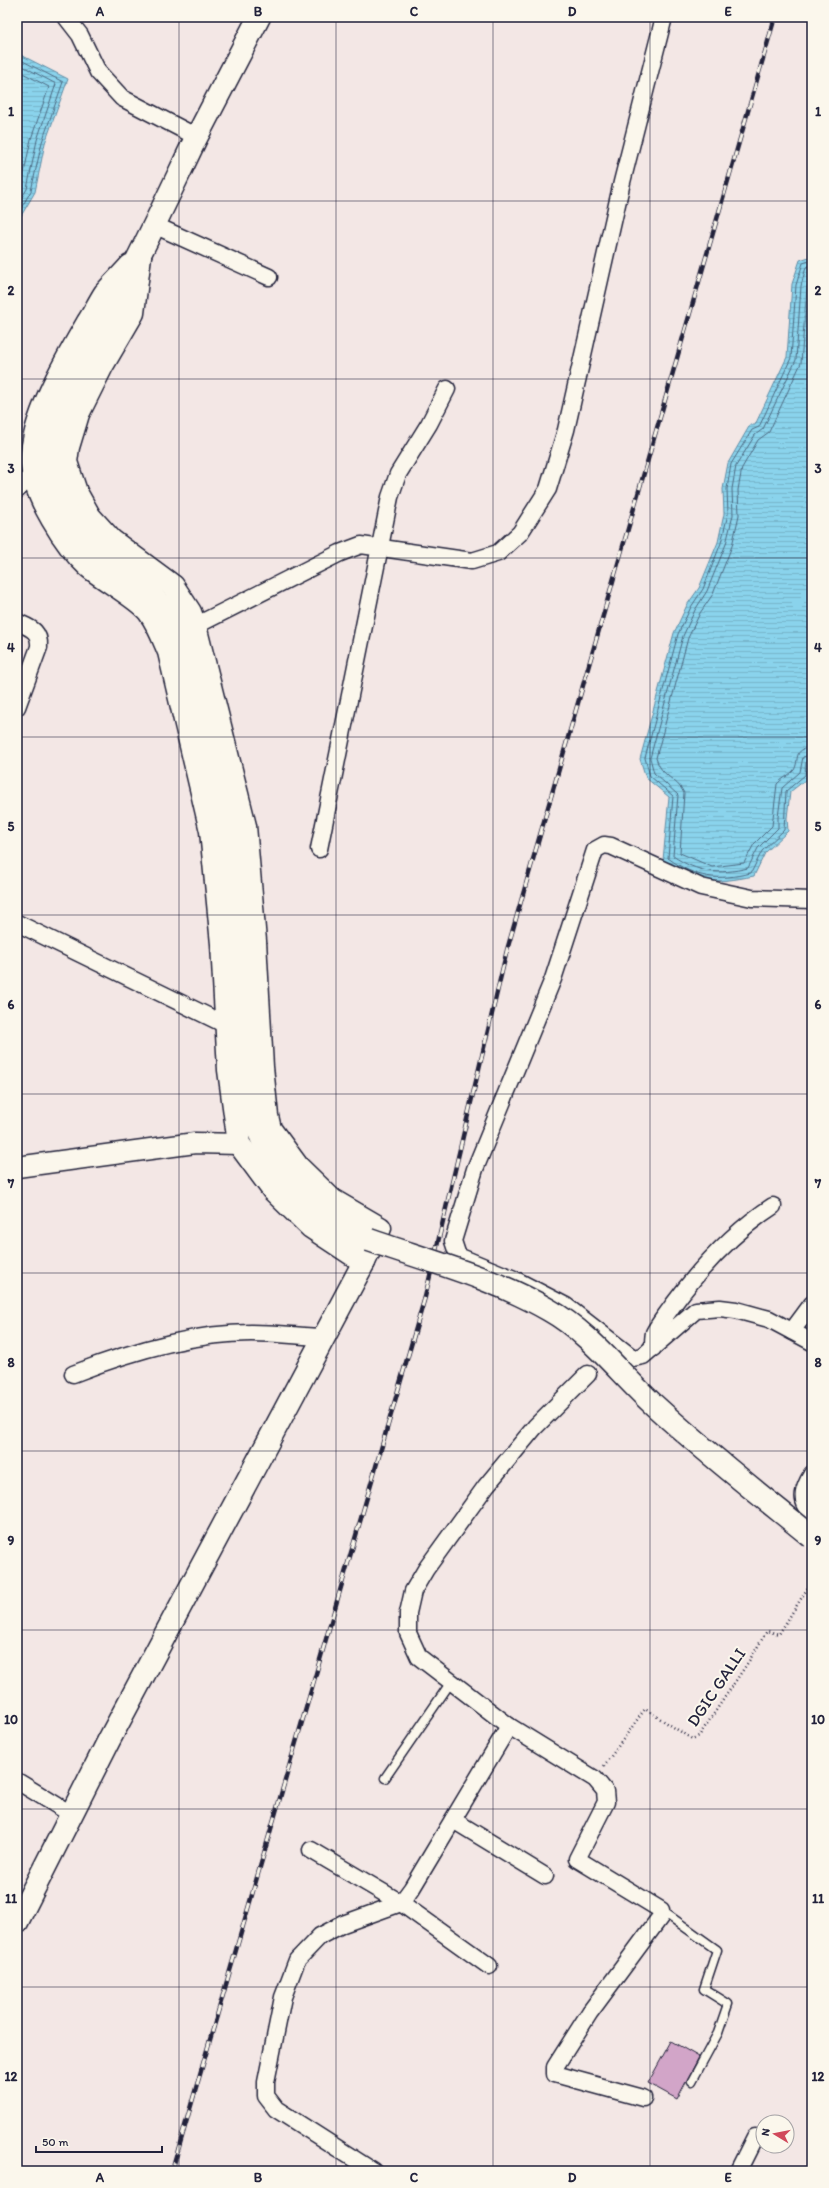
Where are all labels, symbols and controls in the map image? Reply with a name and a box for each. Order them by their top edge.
text: A [95,4,105,19]
text: B [254,4,263,19]
text: C [410,4,419,19]
text: D [568,4,577,19]
text: E [724,4,732,19]
text: 1 [8,104,14,119]
text: 1 [815,104,821,119]
text: 2 [8,283,15,298]
text: 2 [815,283,822,298]
text: 3 [7,461,15,476]
text: 3 [814,461,822,476]
text: 4 [7,640,15,655]
text: 4 [814,640,822,655]
text: 5 [8,819,15,834]
text: 5 [815,819,822,834]
text: 6 [8,997,15,1012]
text: 6 [815,997,822,1012]
text: 7 [7,1176,15,1191]
text: 7 [814,1176,822,1191]
text: 8 [7,1355,15,1370]
text: 8 [814,1355,822,1370]
text: 9 [8,1533,15,1548]
text: 9 [815,1533,822,1548]
street label: DGIC GALLI [682,1644,750,1730]
text: 10 [4,1712,18,1727]
text: 10 [811,1712,825,1727]
text: 11 [5,1891,17,1906]
text: 11 [812,1891,824,1906]
text: 12 [5,2069,18,2084]
text: 12 [812,2069,825,2084]
north arrow [755,2114,795,2154]
scale bar [36,2128,162,2154]
text: N [759,2128,773,2137]
text: 50 m [42,2135,68,2149]
text: A [95,2170,105,2185]
text: B [254,2170,263,2185]
text: C [410,2170,419,2185]
text: D [568,2170,577,2185]
text: E [724,2170,732,2185]

